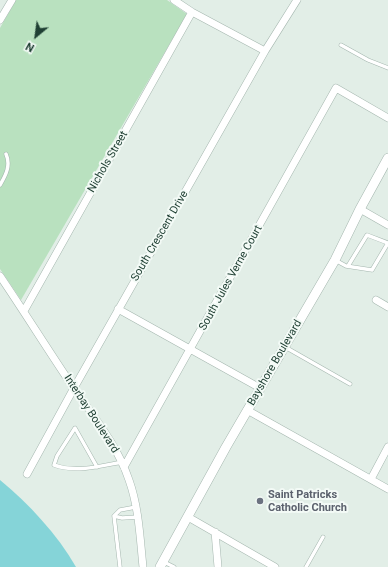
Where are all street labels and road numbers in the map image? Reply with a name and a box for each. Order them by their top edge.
street label: Nichols Street [85,129,131,195]
street label: South Crescent Drive [129,188,191,284]
street label: South Jules Verne Court [197,223,265,333]
street label: Bayshore Boulevard [245,318,305,408]
street label: Interbay Boulevard [61,372,121,456]

